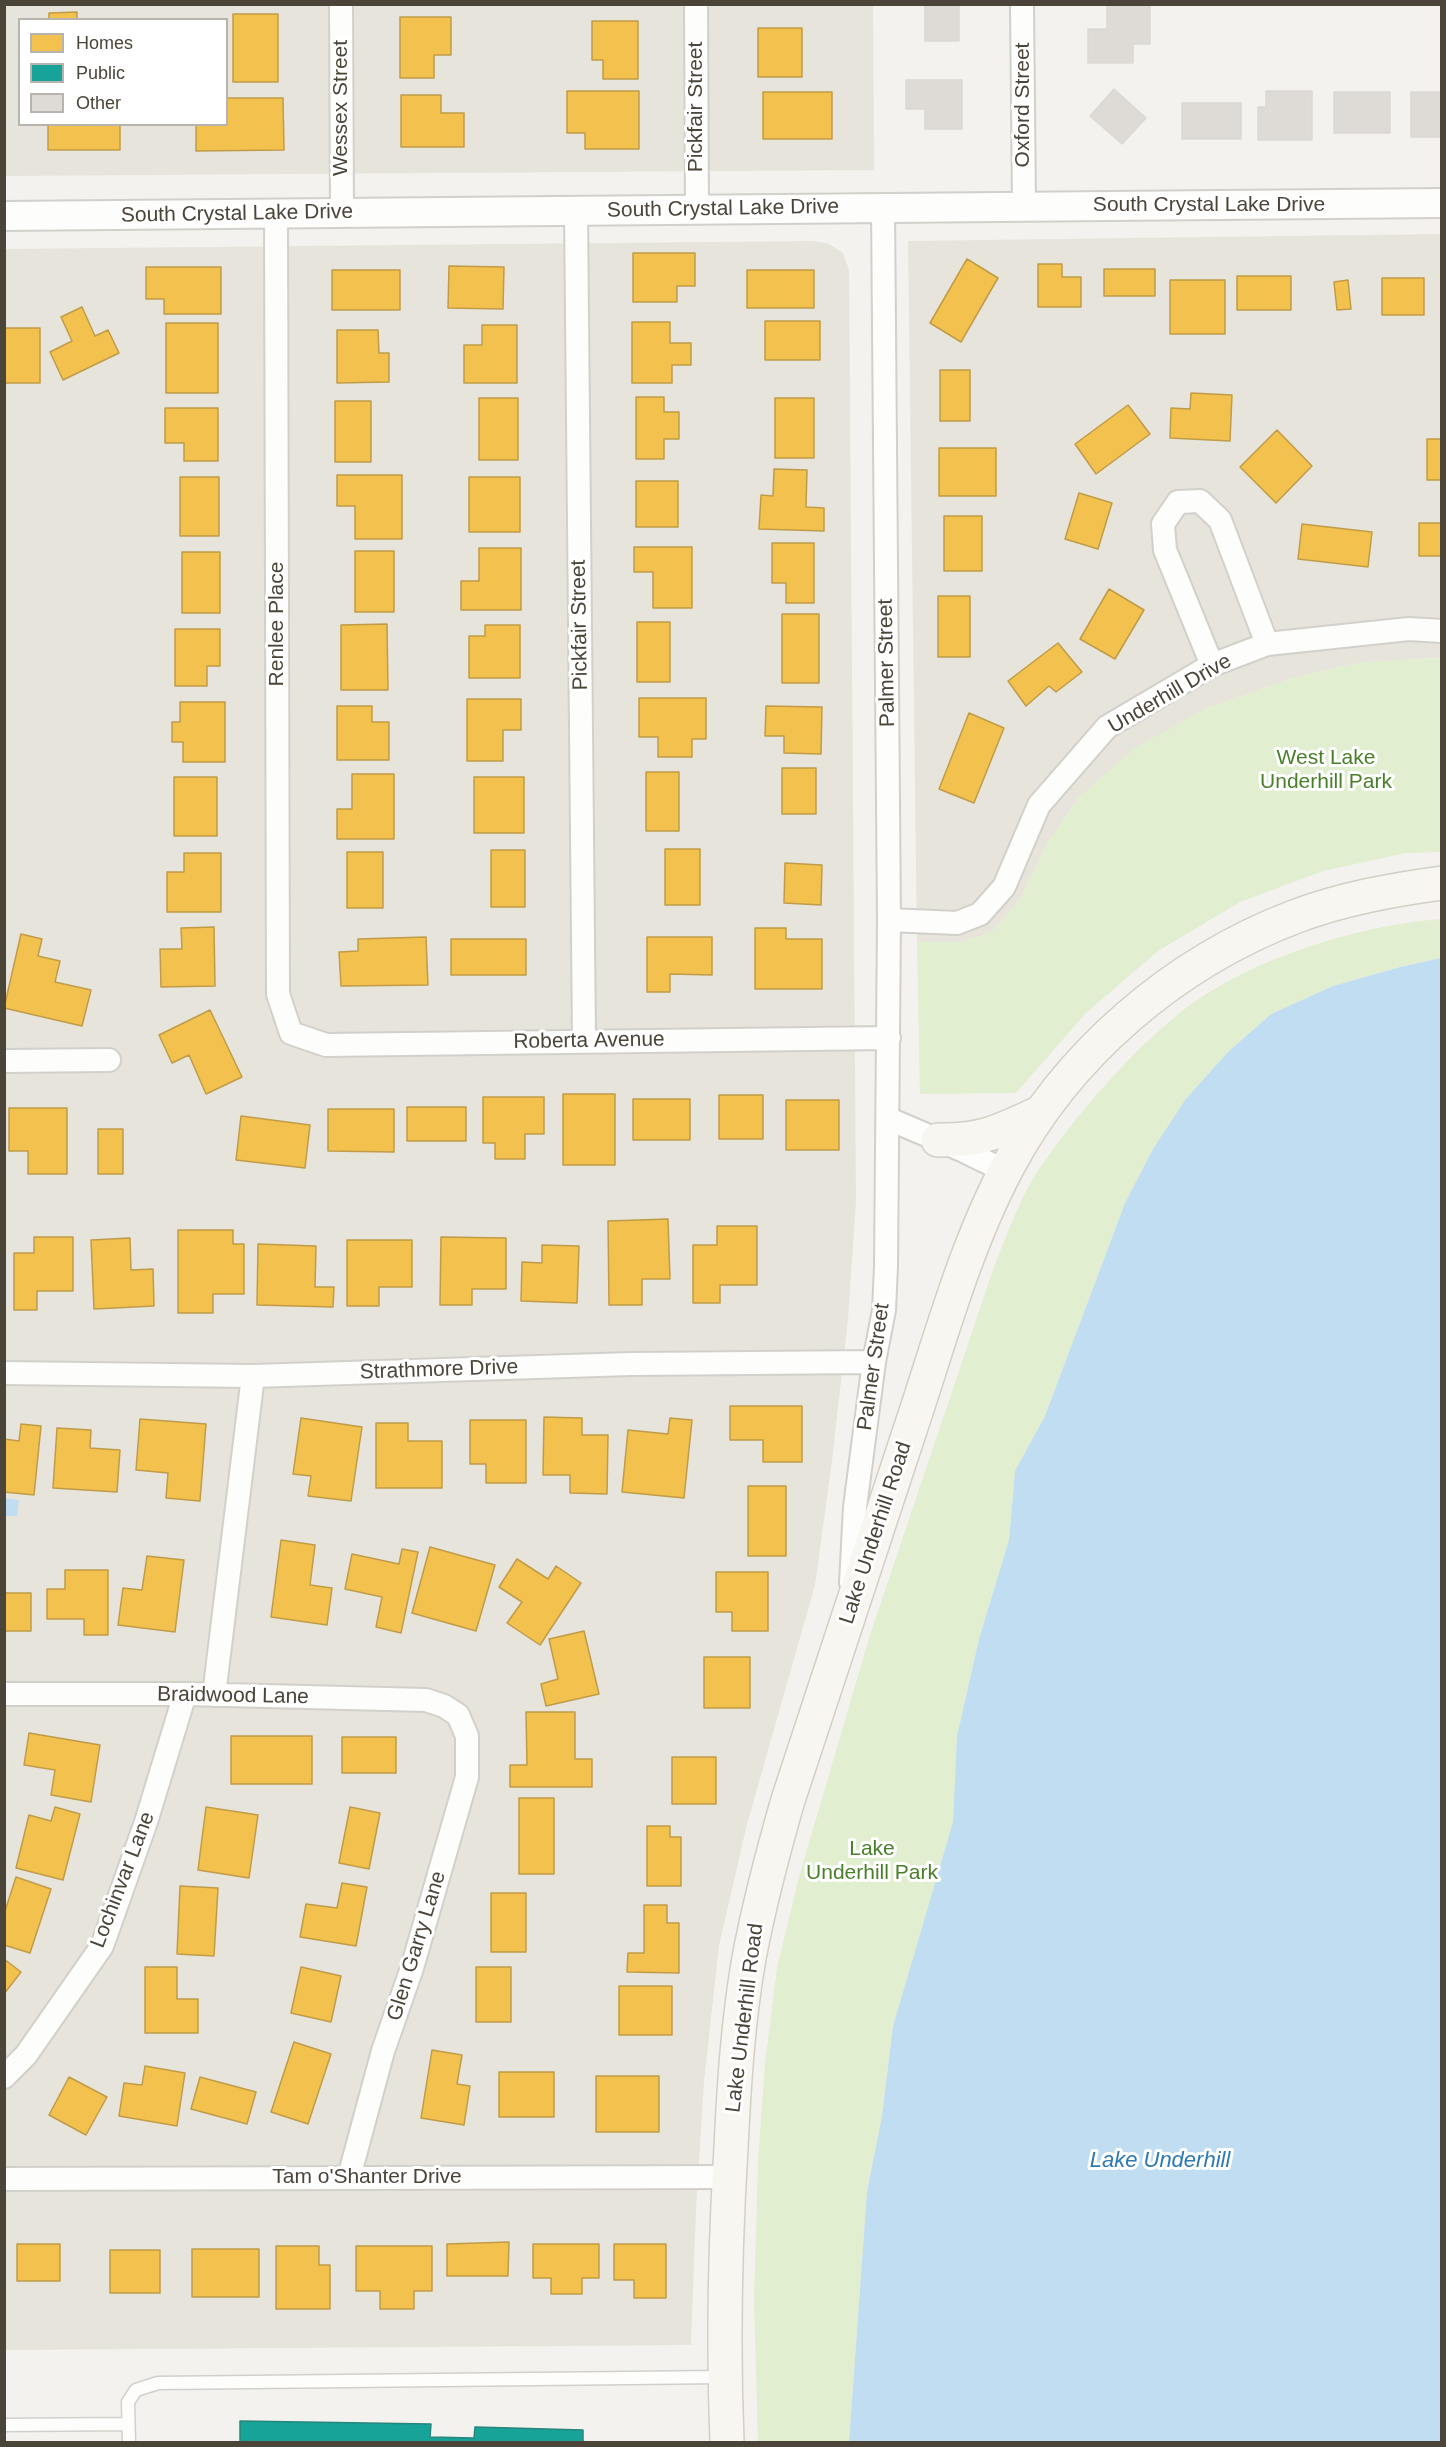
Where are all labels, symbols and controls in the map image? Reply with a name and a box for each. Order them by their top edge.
legend [18,18,228,126]
text: Homes [76,33,133,53]
street label: Wessex Street [328,40,354,176]
street label: Pickfair Street [683,42,709,172]
street label: Oxford Street [1010,43,1036,167]
text: Public [76,63,125,83]
text: Other [76,93,121,113]
street label: South Crystal Lake Drive [1093,192,1325,218]
street label: South Crystal Lake Drive [607,194,839,224]
street label: South Crystal Lake Drive [121,199,353,229]
street label: Pickfair Street [566,559,594,691]
street label: Renlee Place [264,562,290,686]
street label: Palmer Street [873,599,901,727]
street label: Underhill Drive [1104,649,1236,739]
park label: West Lake Underhill Park [1260,745,1392,795]
street label: Roberta Avenue [513,1027,665,1055]
street label: Palmer Street [853,1302,895,1432]
street label: Strathmore Drive [359,1355,519,1385]
street label: Lake Underhill Road [835,1439,917,1627]
street label: Braidwood Lane [157,1682,309,1710]
street label: Lochinvar Lane [86,1808,160,1952]
park label: Lake Underhill Park [806,1836,938,1886]
street label: Glen Garry Lane [382,1868,452,2024]
street label: Lake Underhill Road [721,1922,769,2114]
water label: Lake Underhill [1090,2148,1230,2174]
street label: Tam o'Shanter Drive [272,2164,462,2190]

